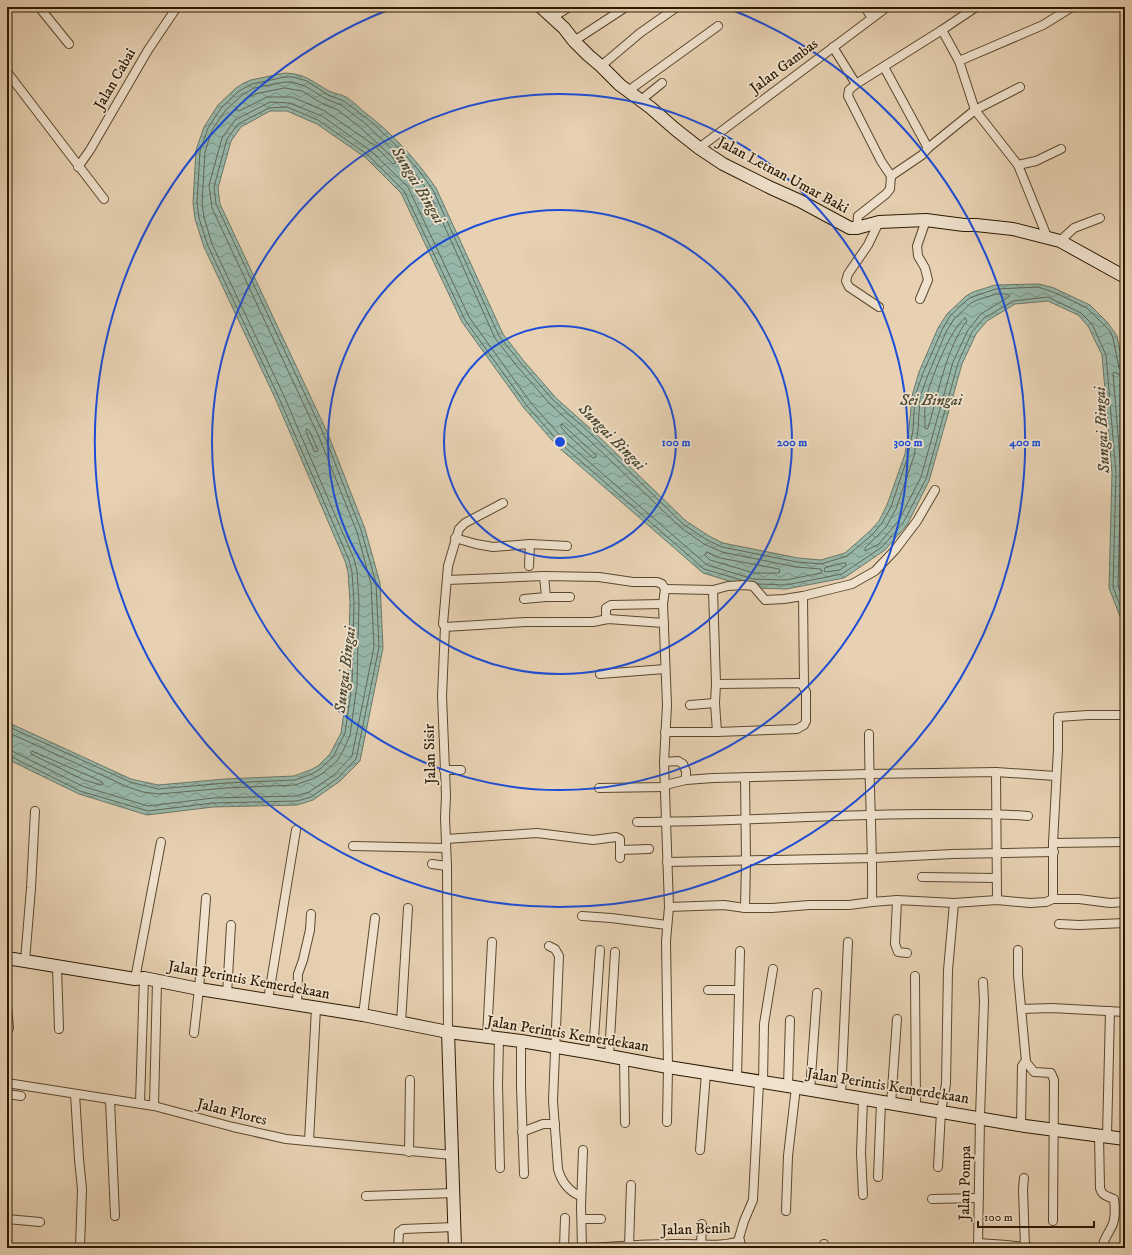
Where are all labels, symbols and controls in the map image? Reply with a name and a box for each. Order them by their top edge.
street label: Jalan Gambas [745,34,822,99]
street label: Jalan Cabai [89,45,140,115]
street label: Jalan Letnan Umar Baki [712,131,852,218]
water label: Sungai Bingai [387,142,449,228]
water label: Sungai Bingai [1090,385,1114,475]
water label: Sei Bingai [899,390,963,410]
water label: Sungai Bingai [574,399,650,475]
centre of rings [553,435,567,449]
text: 100 m [662,435,690,450]
text: 200 m [777,435,807,450]
text: 300 m [894,435,922,450]
text: 400 m [1008,435,1041,450]
water label: Sungai Bingai [330,625,360,715]
street label: Jalan Sisir [419,723,441,786]
street label: Jalan Perintis Kemerdekaan [165,956,332,1004]
street label: Jalan Perintis Kemerdekaan [484,1011,651,1056]
street label: Jalan Perintis Kemerdekaan [804,1063,971,1108]
street label: Jalan Flores [193,1094,269,1130]
street label: Jalan Pompa [955,1145,975,1223]
scale bar [978,1203,1094,1229]
text: 100 m [984,1210,1013,1225]
street label: Jalan Benih [659,1218,731,1240]

